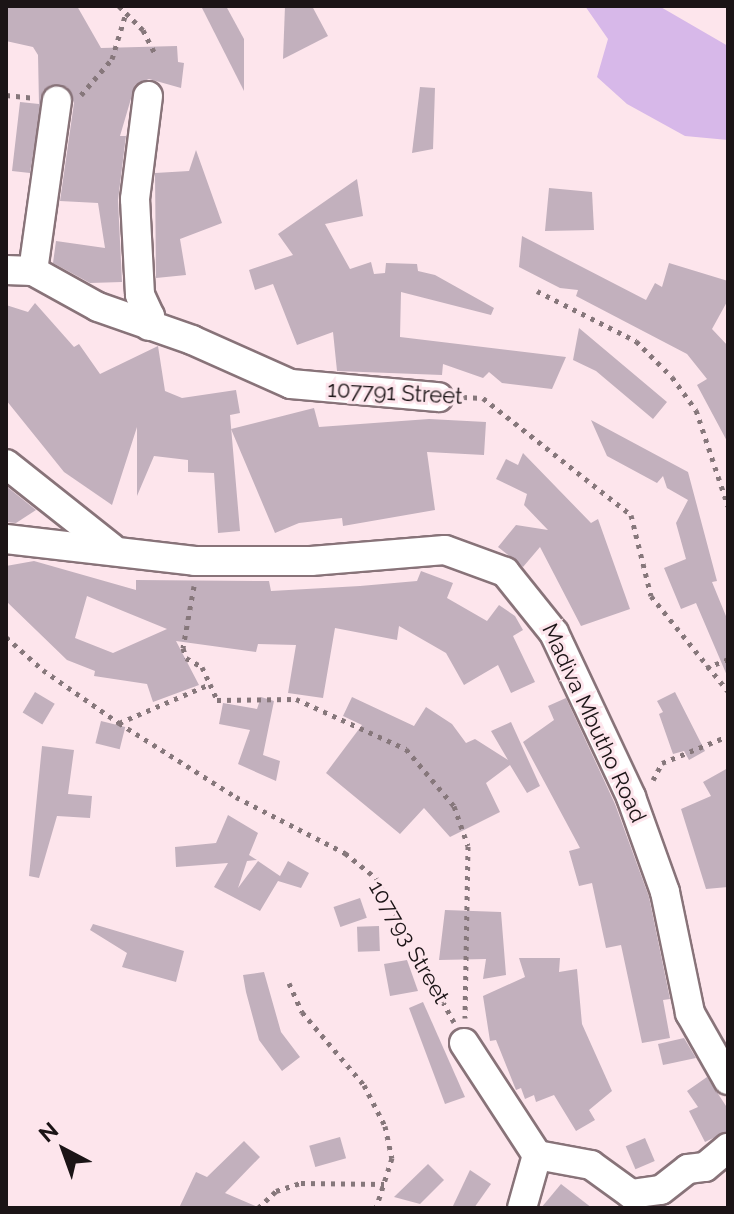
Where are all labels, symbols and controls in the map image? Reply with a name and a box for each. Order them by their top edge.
street label: 107791 Street [327,376,463,410]
street label: Madiva Mbutho Road [536,619,652,827]
street label: 107793 Street [363,876,455,1008]
north arrow [24,1110,104,1190]
text: N [33,1117,63,1147]

